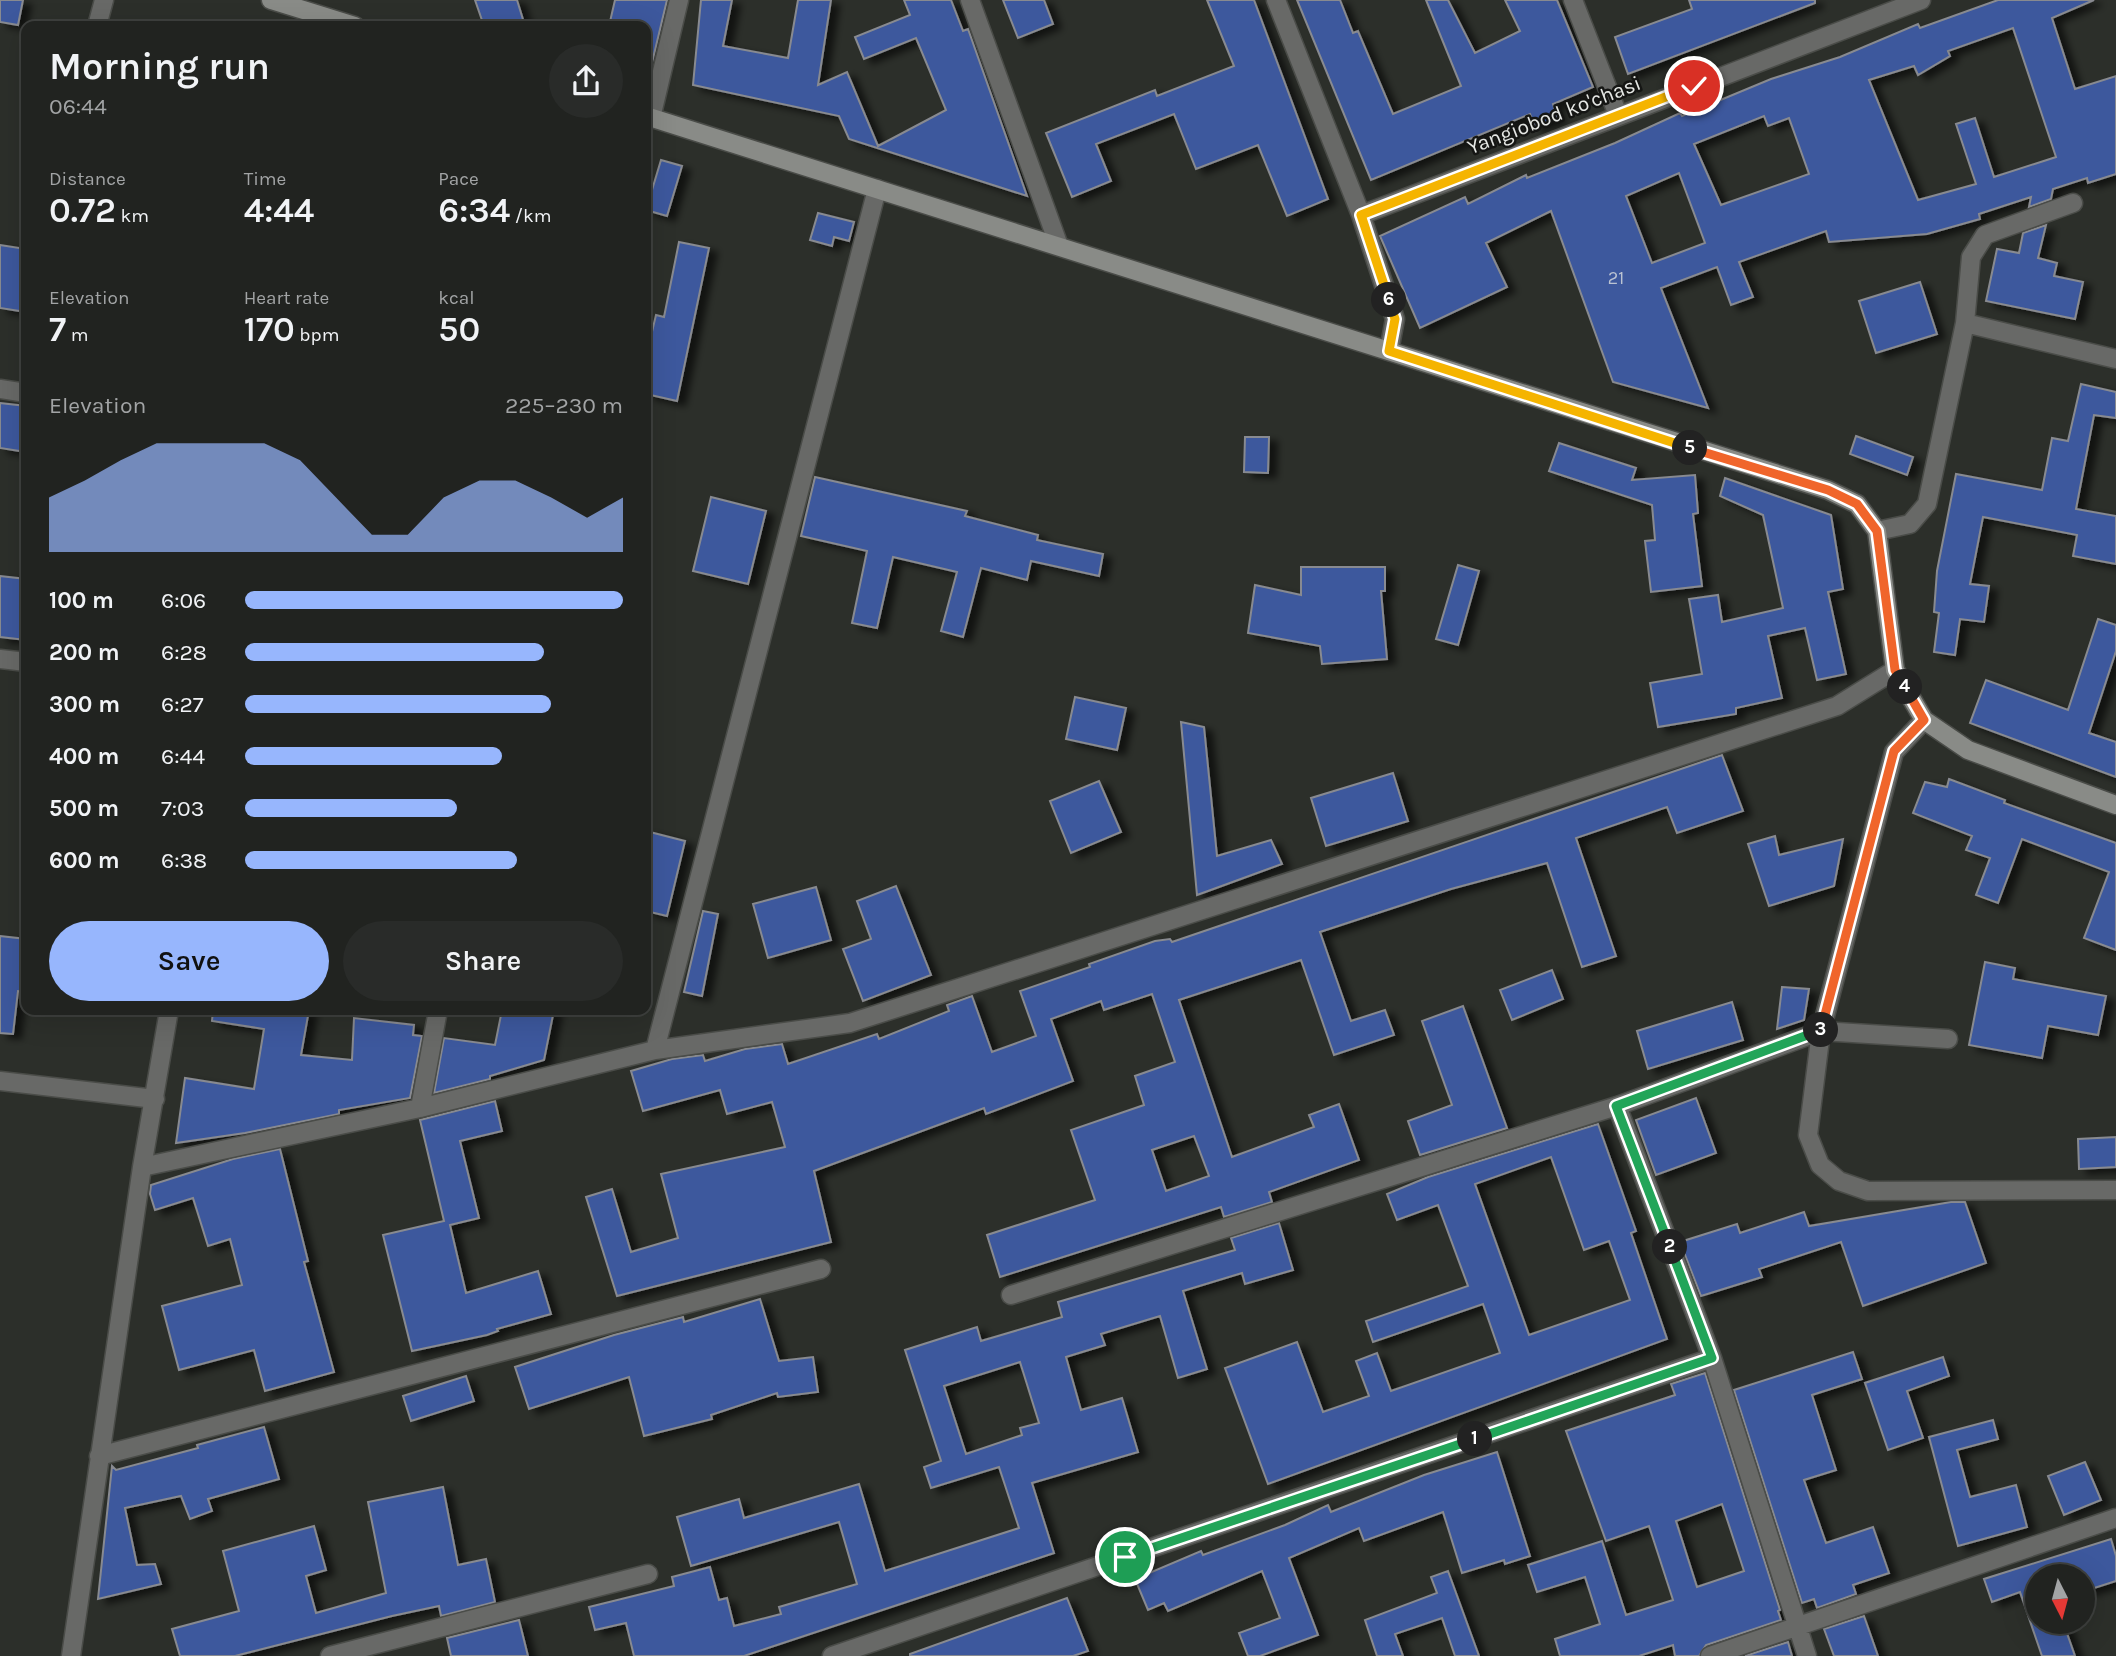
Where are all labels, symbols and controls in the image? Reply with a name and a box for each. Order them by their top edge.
text: Morning run [49,44,270,89]
button: share [549,44,623,118]
pin [1664,56,1724,116]
icon: check [1675,67,1713,105]
street label: Yangiobod ko'chasi [1464,71,1644,159]
text: 06:44 [49,93,107,120]
text: Distance [49,168,126,190]
text: Time [244,168,286,190]
text: Pace [438,168,479,190]
text: 0.72 [49,190,116,231]
text: 4:44 [244,190,314,231]
text: 6:34 [438,190,510,231]
text: km [116,205,149,227]
text: /km [510,205,551,227]
house number: 21 [1608,267,1624,289]
pin: 6 [1372,282,1406,318]
text: Elevation [49,287,129,309]
text: Heart rate [244,287,329,309]
text: kcal [438,287,475,309]
text: 6 [1383,288,1394,310]
text: 7 [49,309,66,350]
text: 170 [244,309,295,350]
text: 50 [438,309,480,350]
text: m [66,324,88,346]
text: bpm [295,324,339,346]
text: Elevation [49,392,146,419]
text: 225–230 m [505,392,623,419]
pin: 5 [1672,430,1708,466]
text: 5 [1684,436,1695,458]
text: 100 m [49,587,114,614]
text: 6:06 [161,587,206,614]
text: 200 m [49,639,120,666]
text: 6:28 [161,639,207,666]
pin: 4 [1888,670,1923,704]
text: 4 [1899,675,1910,697]
text: 300 m [49,691,120,718]
text: 6:27 [161,691,204,718]
text: 400 m [49,743,119,770]
text: 6:44 [161,743,205,770]
text: 500 m [49,795,119,822]
text: 7:03 [161,795,204,822]
text: 600 m [49,847,120,874]
text: 6:38 [161,847,207,874]
button: Save [49,921,329,1001]
button: Share [343,921,623,1001]
pin: 3 [1804,1012,1839,1048]
text: 3 [1815,1018,1826,1040]
pin: 2 [1652,1230,1688,1264]
text: 2 [1664,1235,1675,1257]
pin: 1 [1458,1422,1492,1456]
text: 1 [1471,1427,1478,1449]
pin [1095,1527,1155,1587]
icon: arrive [1106,1538,1144,1576]
north arrow [2025,1564,2095,1634]
map controls [2025,1564,2095,1634]

